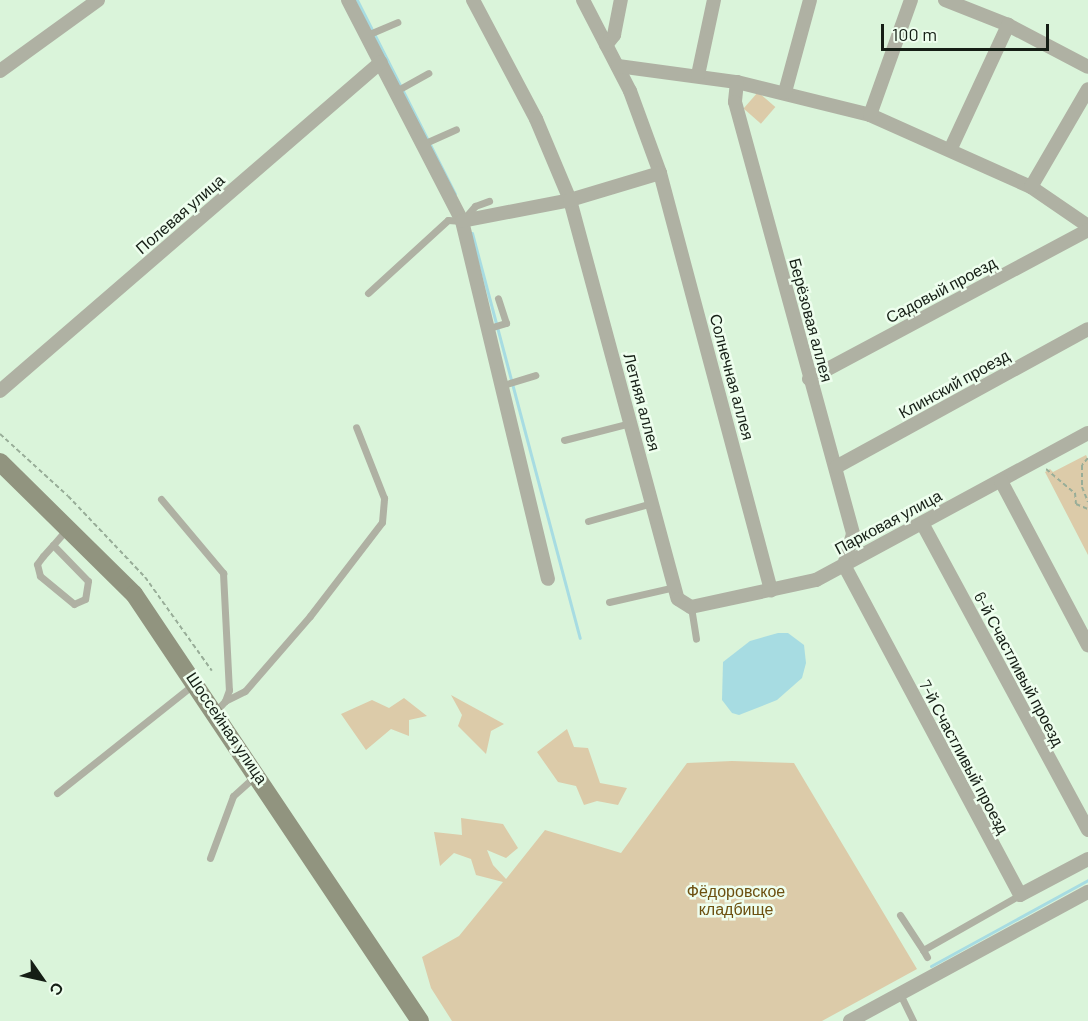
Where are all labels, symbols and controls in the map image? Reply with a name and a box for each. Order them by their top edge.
scale bar [884,12,1052,50]
text: 100 m [892,23,937,45]
street label: Полевая улица [132,170,228,258]
street label: Садовый проезд [882,253,1000,327]
street label: Берёзовая аллея [785,256,837,384]
street label: Солнечная аллея [706,312,758,442]
street label: Клинский проезд [895,346,1013,422]
street label: Летняя аллея [620,351,664,453]
street label: Парковая улица [831,486,945,558]
street label: 6-й Счастливый проезд [970,589,1068,749]
street label: Шоссейная улица [182,668,272,788]
street label: 7-й Счастливый проезд [915,677,1013,837]
park label: Фёдоровское кладбище [687,881,785,919]
north arrow [12,949,72,1009]
text: С [46,979,68,999]

